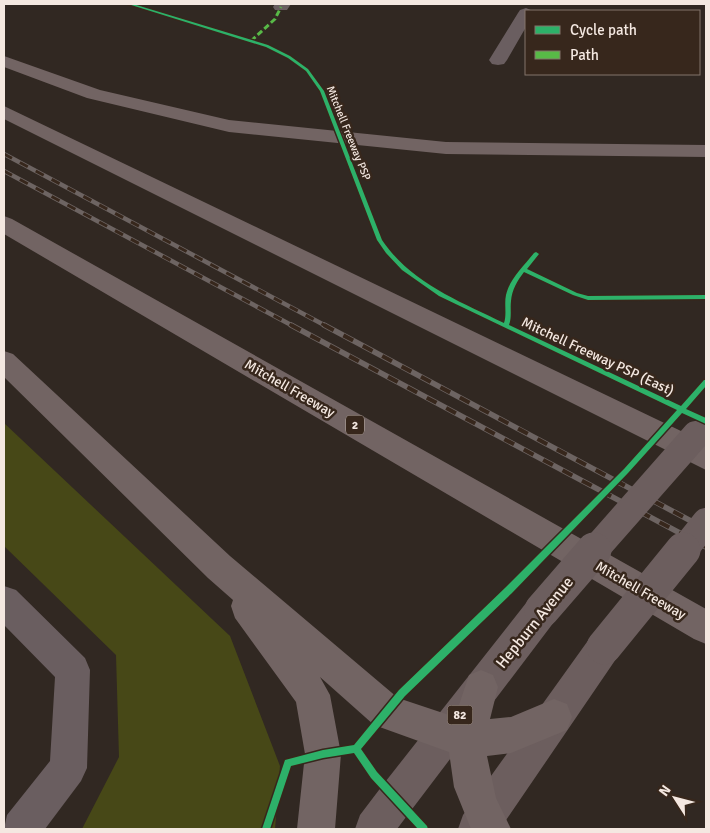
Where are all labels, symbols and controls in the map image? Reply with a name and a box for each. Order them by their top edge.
legend [525,10,700,75]
text: Cycle path [570,21,637,39]
text: Path [570,46,599,64]
street label: Mitchell Freeway PSP [324,84,373,182]
street label: Mitchell Freeway PSP (East) [519,314,677,399]
street label: Mitchell Freeway [242,356,338,421]
road number: 2 [346,416,364,434]
street label: Mitchell Freeway [593,558,689,623]
street label: Hepburn Avenue [492,573,578,673]
road number: 82 [448,706,472,724]
north arrow [650,773,700,823]
text: N [655,782,675,800]

